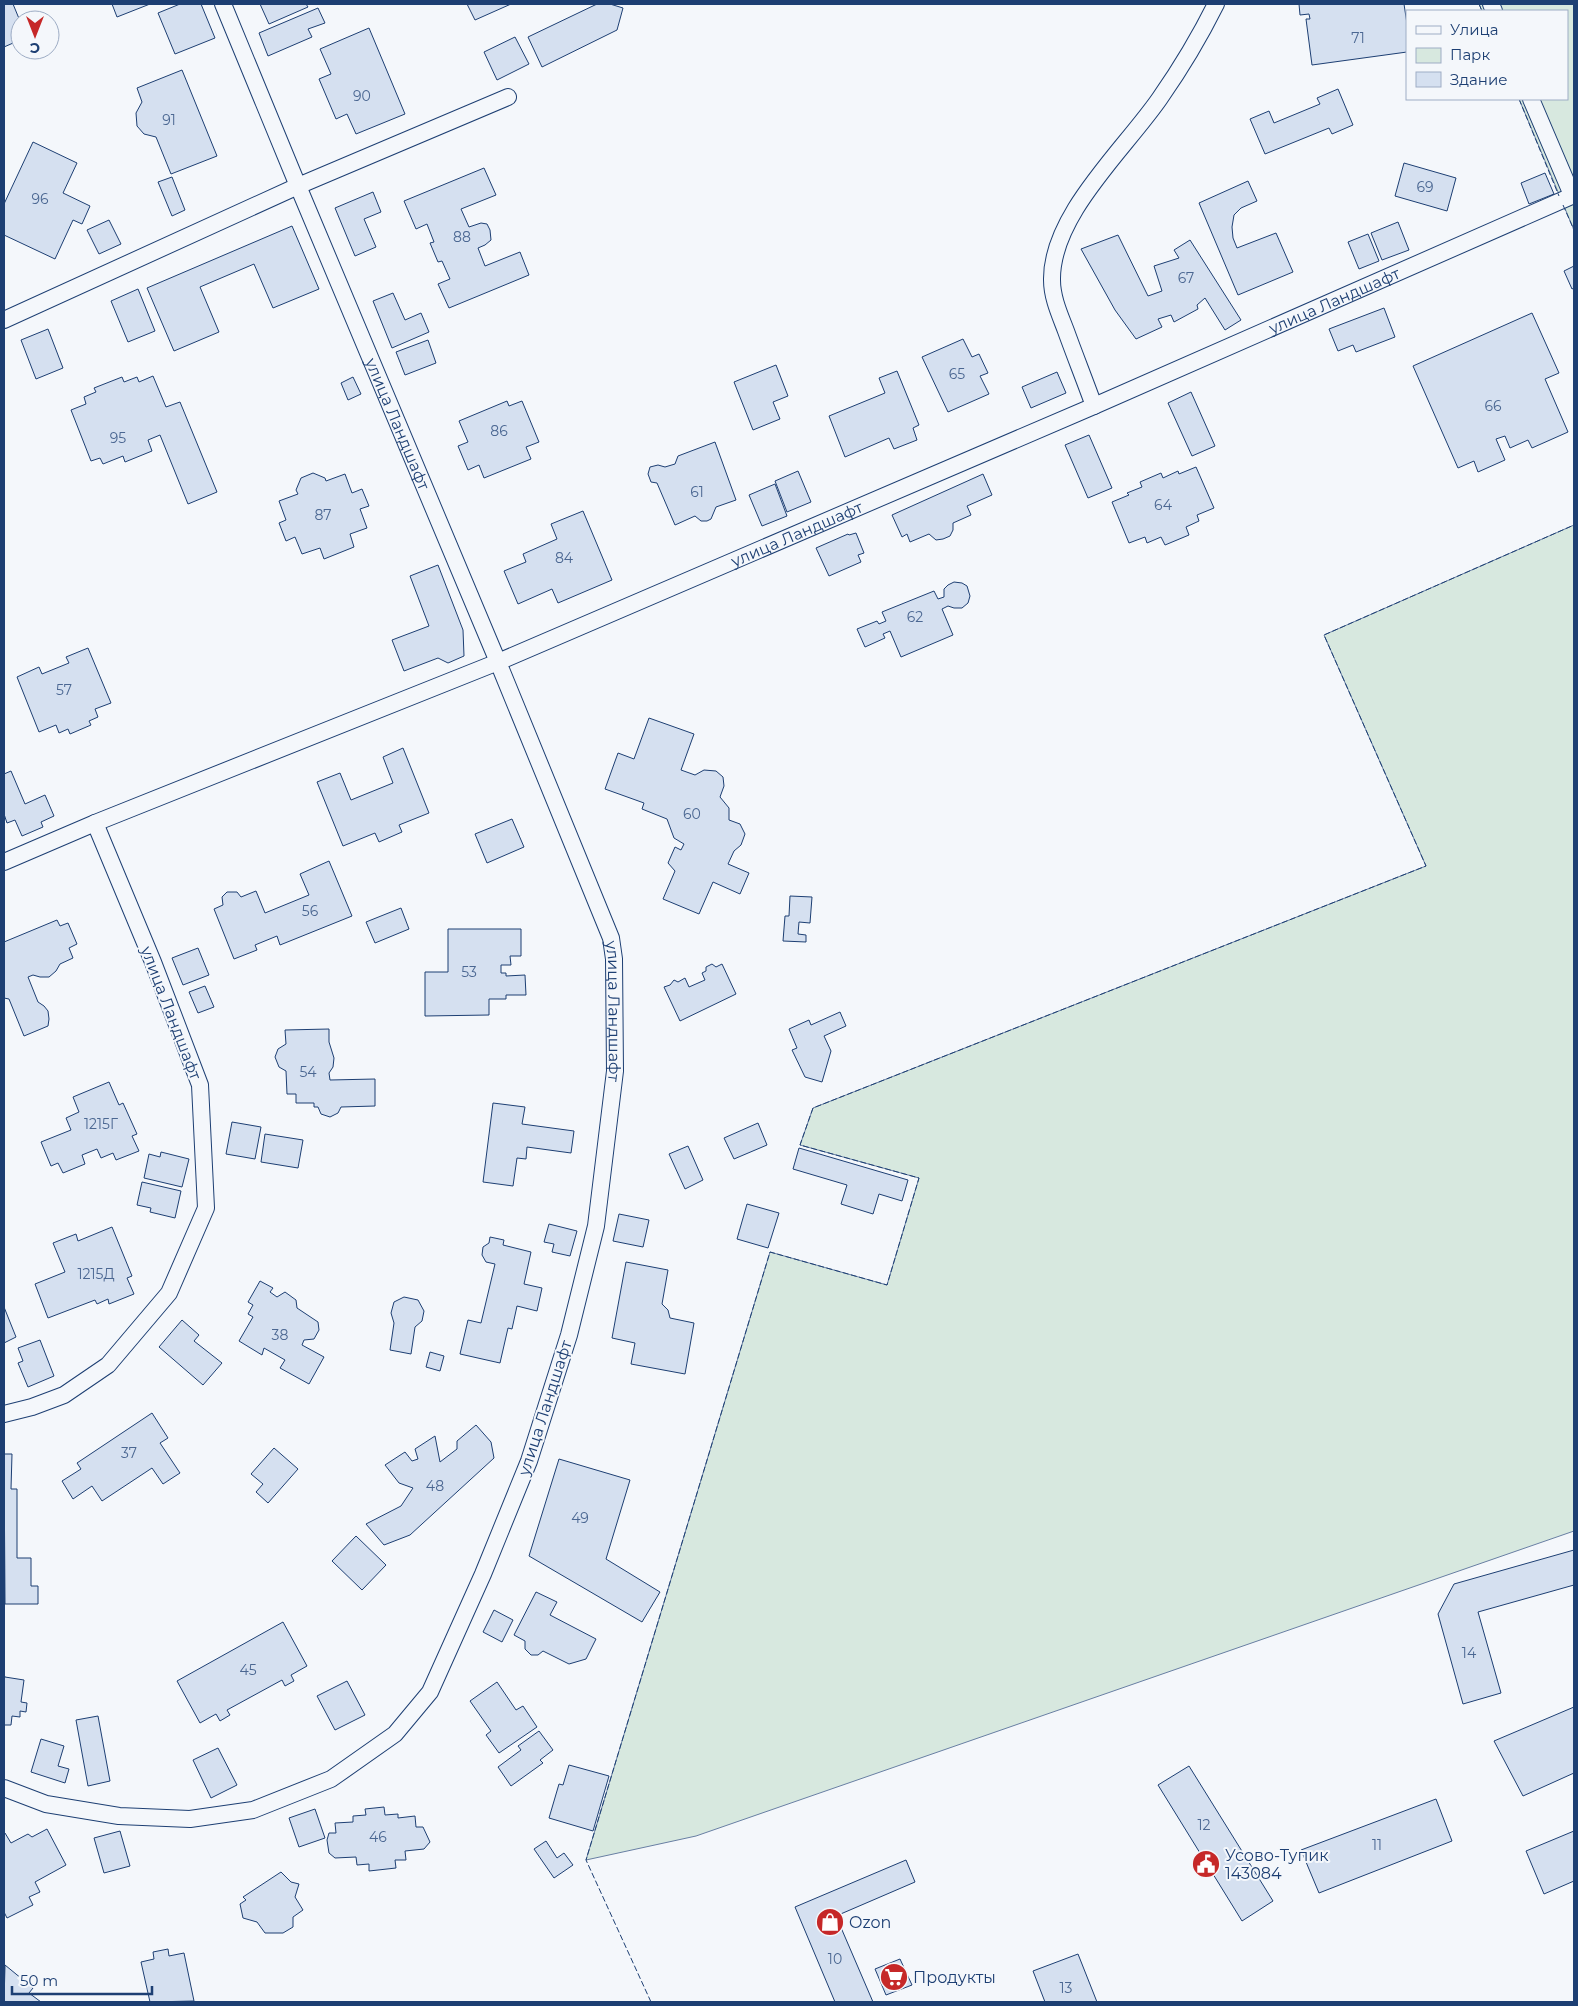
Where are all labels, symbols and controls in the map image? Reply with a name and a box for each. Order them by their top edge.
north arrow [10,10,60,60]
legend [1406,10,1568,100]
text: Улица [1450,20,1498,39]
house number: 71 [1351,29,1365,47]
text: С [30,39,40,57]
text: Парк [1450,45,1490,64]
text: Здание [1450,70,1508,89]
house number: 90 [353,87,371,105]
house number: 91 [162,111,176,129]
house number: 69 [1416,178,1434,196]
house number: 96 [31,190,49,208]
house number: 88 [453,228,471,246]
street label: улица Ландшафт [1265,263,1403,338]
house number: 67 [1178,269,1194,287]
street label: улица Ландшафт [361,354,434,493]
house number: 65 [949,365,965,383]
house number: 66 [1484,397,1502,415]
house number: 86 [490,422,508,440]
house number: 95 [110,429,126,447]
house number: 61 [690,483,704,501]
house number: 64 [1154,496,1173,514]
street label: улица Ландшафт [727,497,866,571]
house number: 87 [314,506,332,524]
house number: 84 [555,549,574,567]
house number: 62 [907,608,923,626]
house number: 57 [56,681,72,699]
house number: 60 [683,805,701,823]
house number: 56 [302,902,319,920]
street label: улица Ландшафт [602,938,625,1083]
street label: улица Ландшафт [136,943,205,1083]
house number: 53 [461,963,477,981]
house number: 54 [299,1063,317,1081]
house number: 1215Г [84,1115,118,1133]
house number: 1215Д [77,1265,115,1283]
house number: 38 [272,1326,288,1344]
street label: улица Ландшафт [514,1337,576,1479]
house number: 37 [121,1444,137,1462]
house number: 48 [426,1477,444,1495]
house number: 49 [571,1509,589,1527]
house number: 14 [1462,1644,1477,1662]
house number: 45 [239,1661,257,1679]
house number: 12 [1197,1816,1211,1834]
house number: 46 [369,1828,387,1846]
house number: 11 [1372,1836,1382,1854]
place label: Усово-Тупик 143084 [1225,1846,1329,1883]
public building icon: Усово-Тупик 143084 [1191,1849,1221,1879]
shop icon: Ozon [815,1907,845,1937]
place label: Ozon [849,1913,891,1932]
house number: 10 [828,1950,842,1968]
supermarket icon: Продукты [879,1962,909,1992]
scale bar [12,1964,152,1996]
place label: Продукты [913,1968,996,1987]
text: 50 m [20,1971,58,1990]
house number: 13 [1060,1979,1073,1997]

